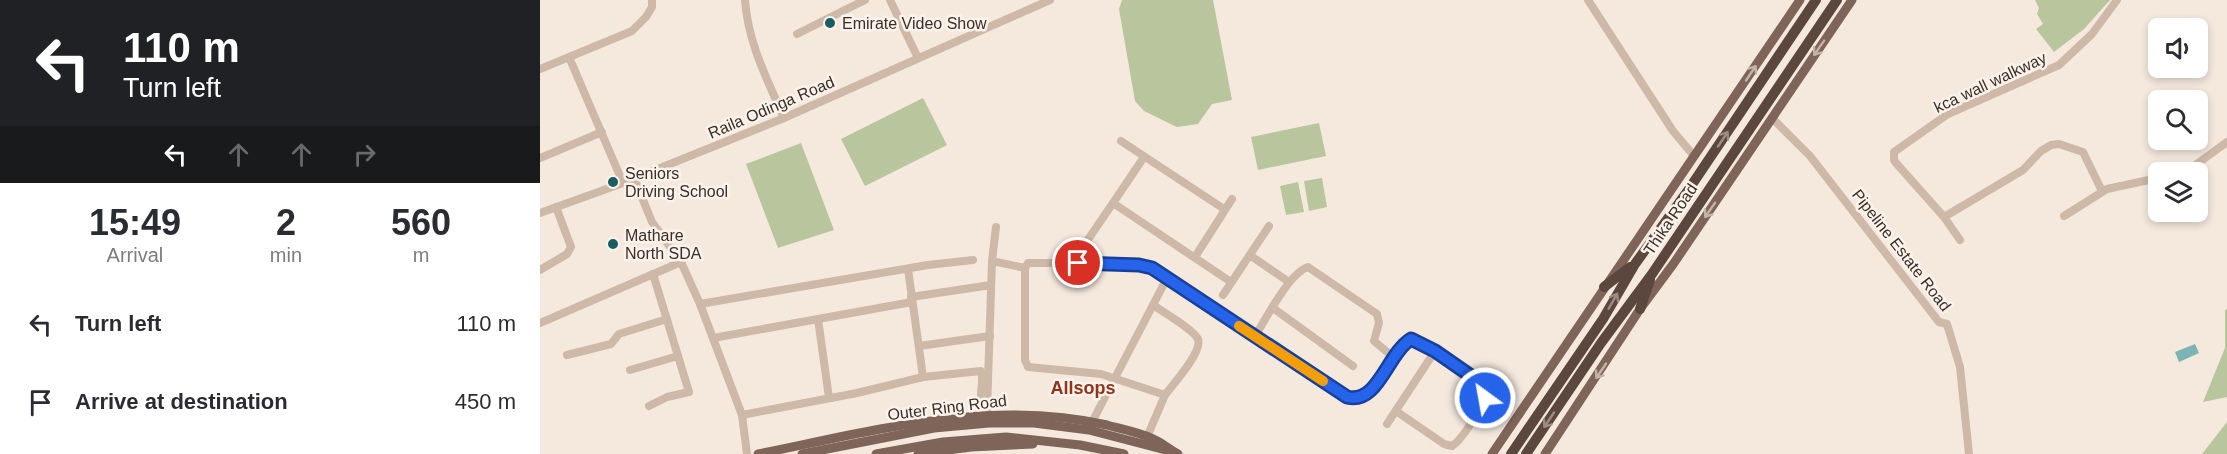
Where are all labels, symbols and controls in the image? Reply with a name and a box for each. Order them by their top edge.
place label: Emirate Video Show [842,15,987,32]
marker: Emirate Video Show [823,16,837,30]
map controls [2148,18,2208,222]
button: sound [2148,18,2208,78]
icon: left [24,24,102,102]
text: 110 m [123,24,240,71]
one-way arrow [1813,40,1825,56]
street label: kca wall walkway [1931,49,2049,116]
one-way arrow [1745,66,1757,82]
text: Turn left [123,73,221,103]
street label: Raila Odinga Road [706,73,837,142]
button: search [2148,90,2208,150]
one-way arrow [1717,132,1729,148]
icon: left [159,138,192,171]
icon: ahead [222,138,255,171]
icon: ahead [285,138,318,171]
icon: right [348,138,381,171]
button: layers [2148,162,2208,222]
place label: Seniors Driving School [625,165,728,200]
marker: Seniors Driving School [606,175,620,189]
street label: Thika Road [1640,181,1700,258]
street label: Pipeline Estate Road [1849,186,1954,314]
one-way arrow [1704,201,1716,218]
text: 15:49 [89,202,181,243]
text: 2 [276,202,296,243]
text: 560 [391,202,451,243]
place label: Mathare North SDA [625,227,702,262]
marker: Mathare North SDA [606,237,620,251]
pin [1052,237,1103,288]
text: Arrival [107,244,163,266]
text: min [270,244,302,266]
text: m [413,244,429,266]
icon: arrive [1061,246,1094,279]
one-way arrow [1608,292,1620,309]
icon: left [24,308,57,341]
text: Turn left [75,311,161,336]
text: 110 m [456,311,516,336]
one-way arrow [1595,362,1607,379]
position arrow [1453,366,1517,430]
district label: Allsops [1050,378,1116,398]
icon: arrive [24,386,57,419]
text: Arrive at destination [75,389,288,414]
text: 450 m [455,389,516,414]
street label: Outer Ring Road [886,392,1008,423]
one-way arrow [1543,411,1555,428]

